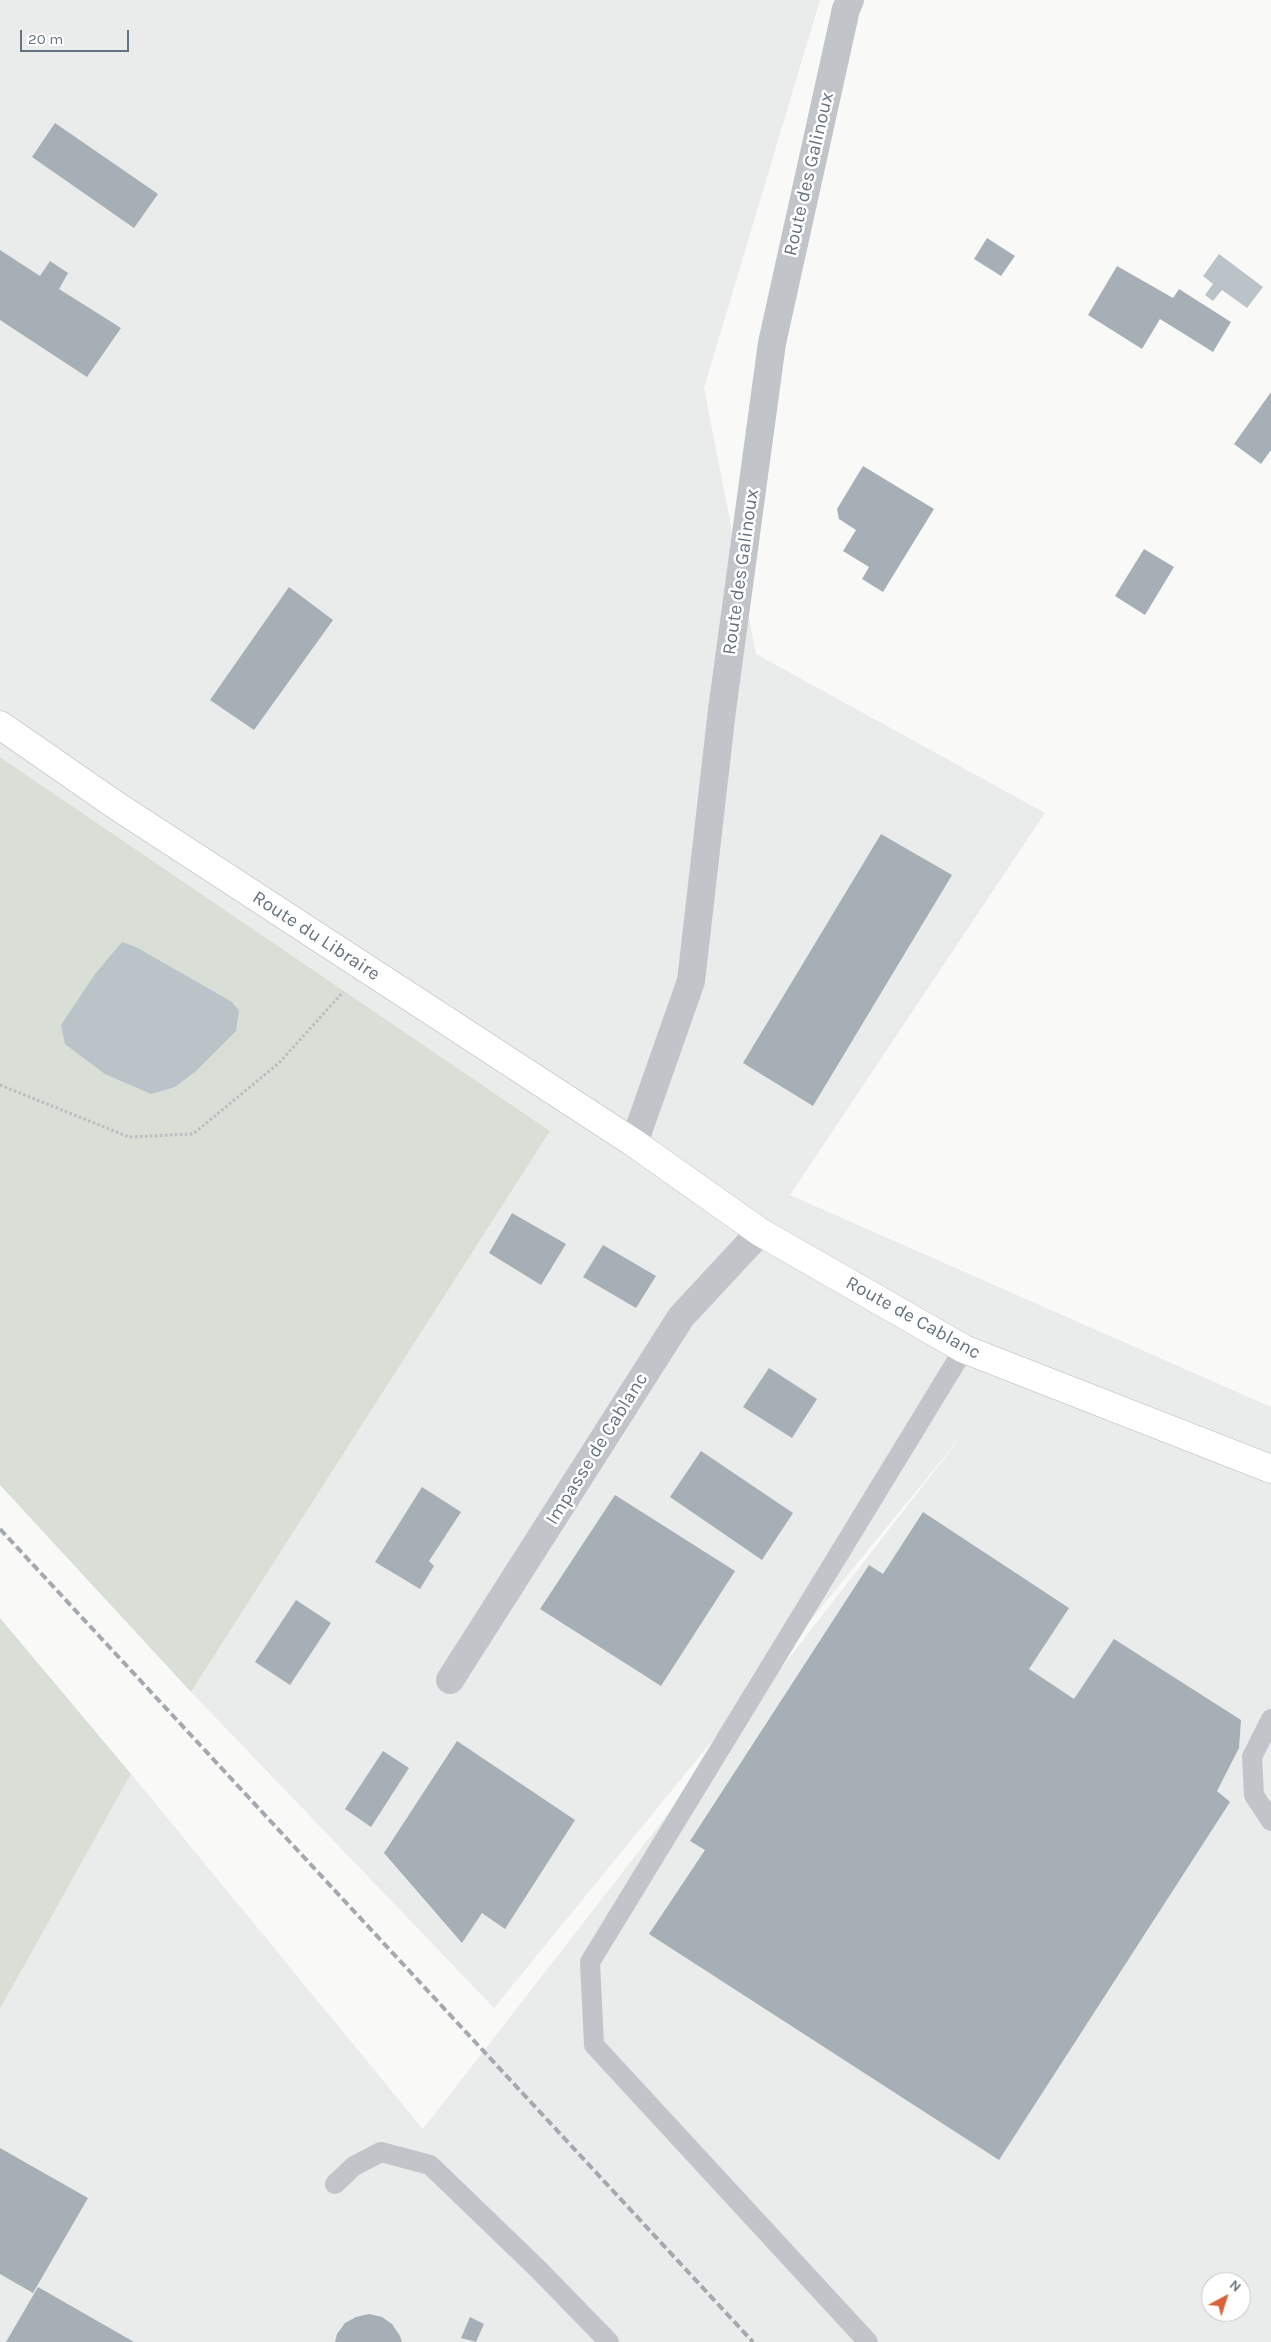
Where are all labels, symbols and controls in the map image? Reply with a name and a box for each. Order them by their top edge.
scale bar [22,20,131,52]
text: 20 m [28,30,63,48]
street label: Route des Galinoux [779,90,839,258]
street label: Route des Galinoux [718,488,764,656]
street label: Route du Libraire [248,886,384,986]
street label: Route de Cablanc [841,1271,985,1365]
street label: Impasse de Cablanc [541,1369,653,1529]
north arrow [1201,2272,1251,2322]
text: N [1226,2276,1245,2296]

